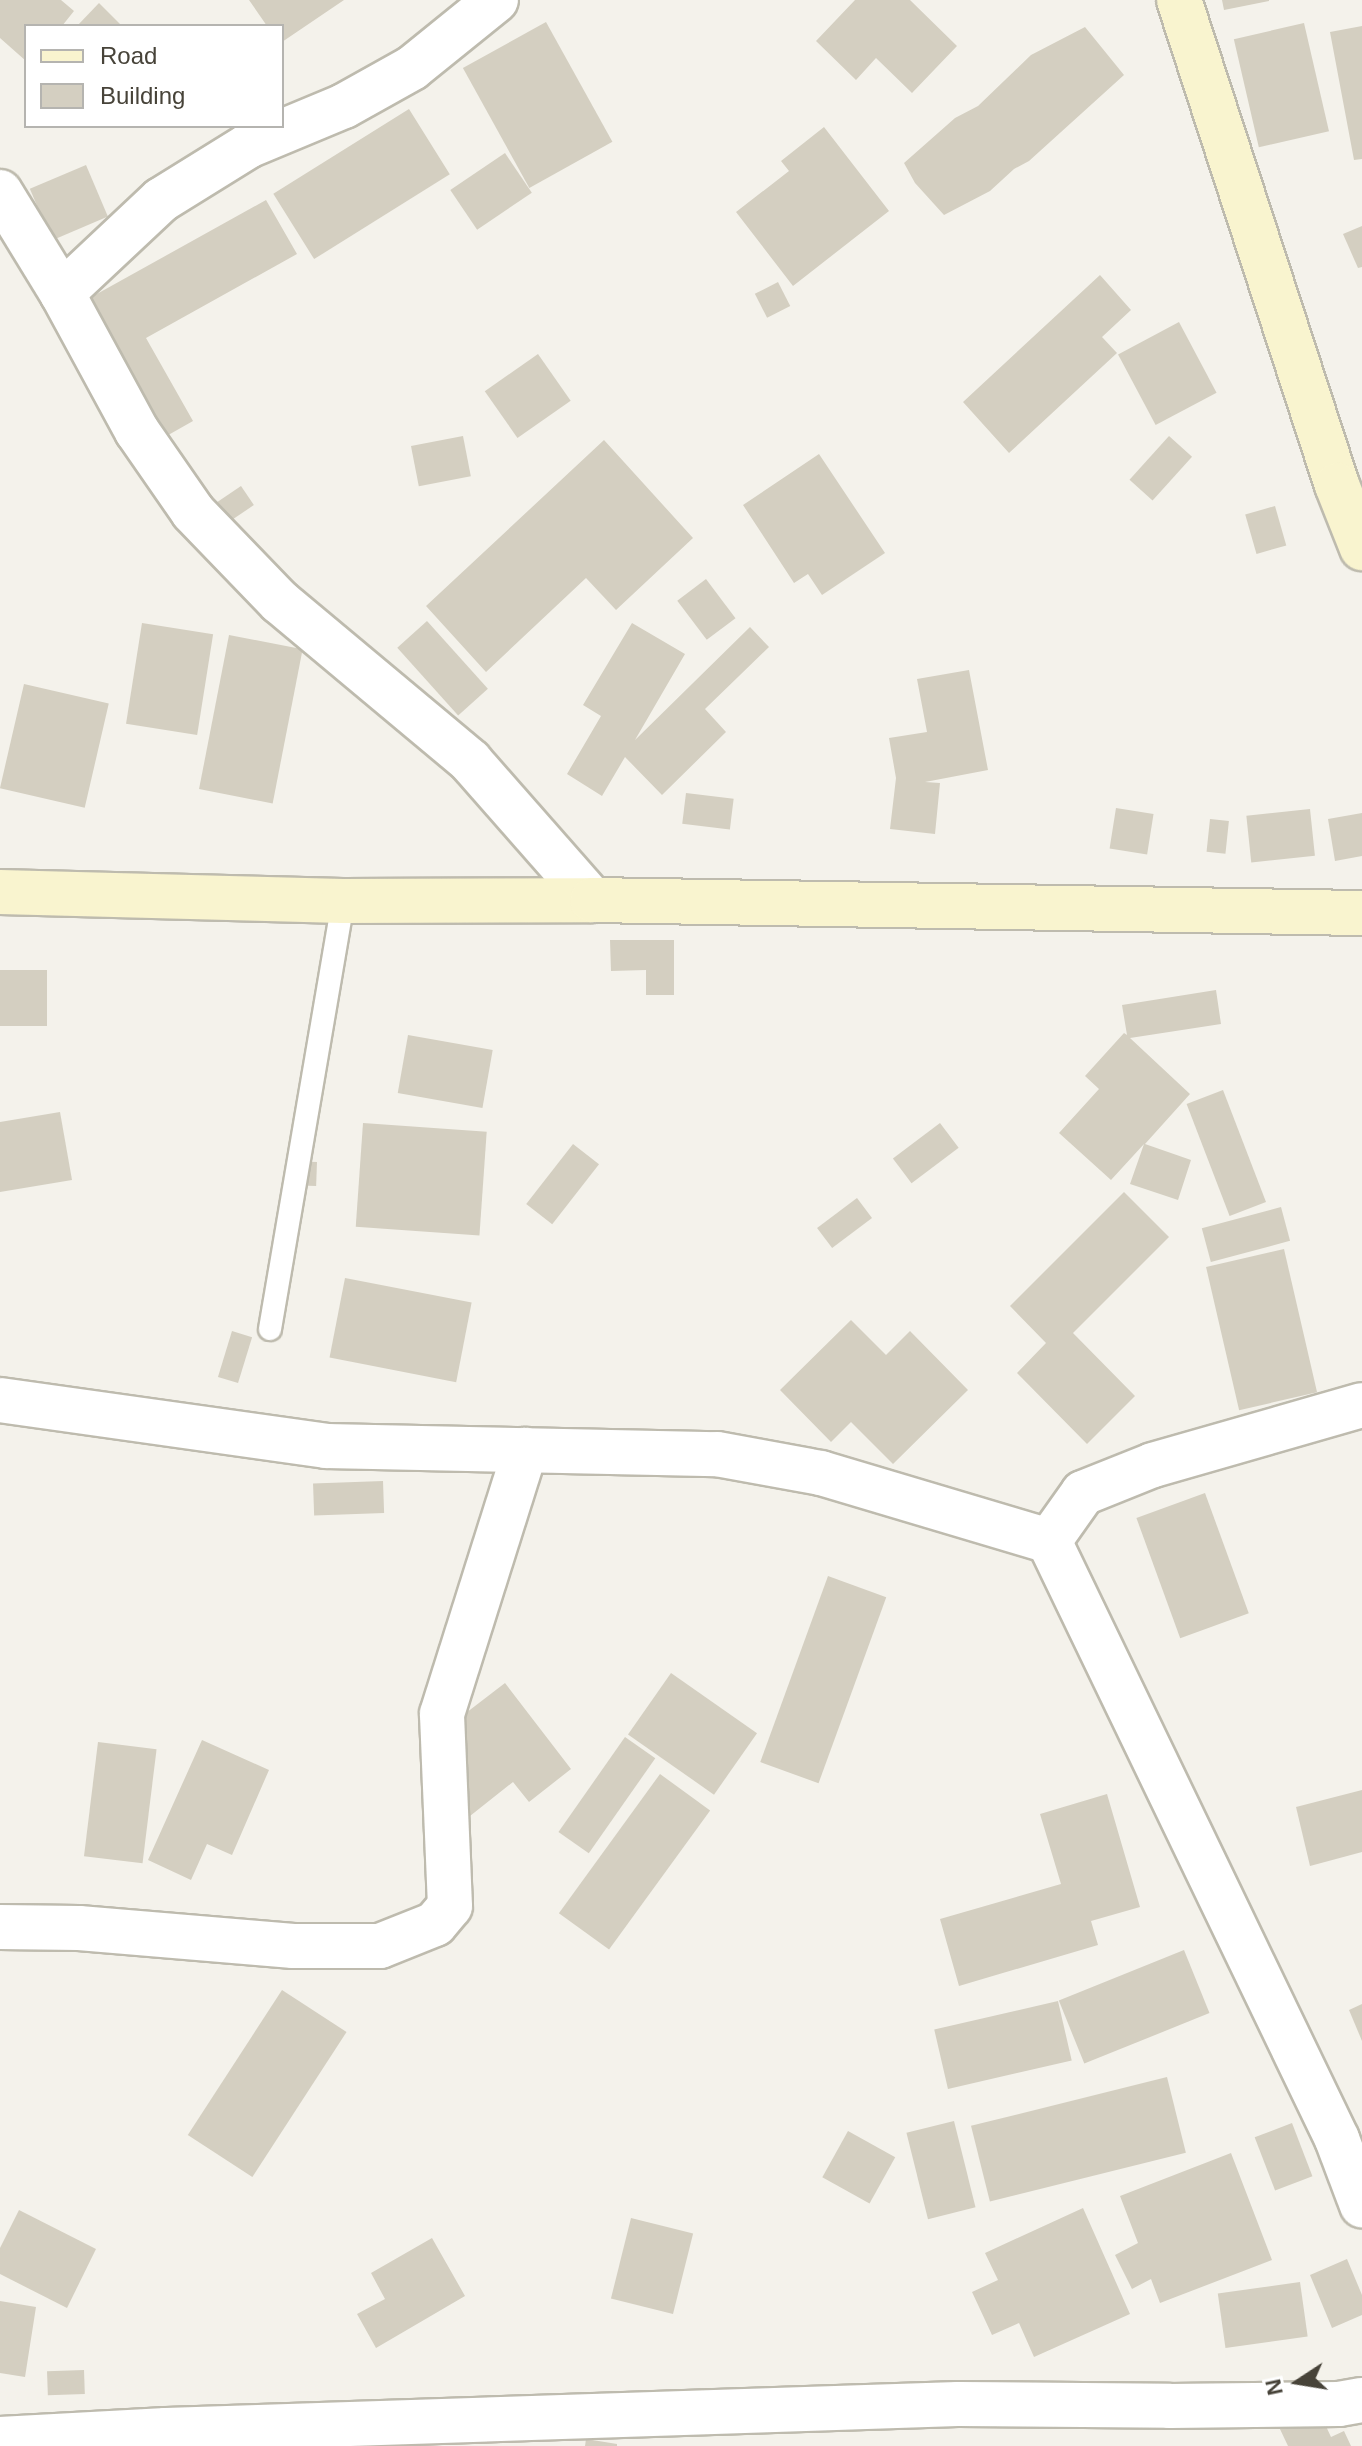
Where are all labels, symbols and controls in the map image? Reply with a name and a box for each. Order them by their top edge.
legend [24,24,284,128]
text: Road [100,42,157,69]
text: Building [100,82,185,109]
north arrow [1258,2342,1338,2422]
text: N [1260,2377,1288,2397]

